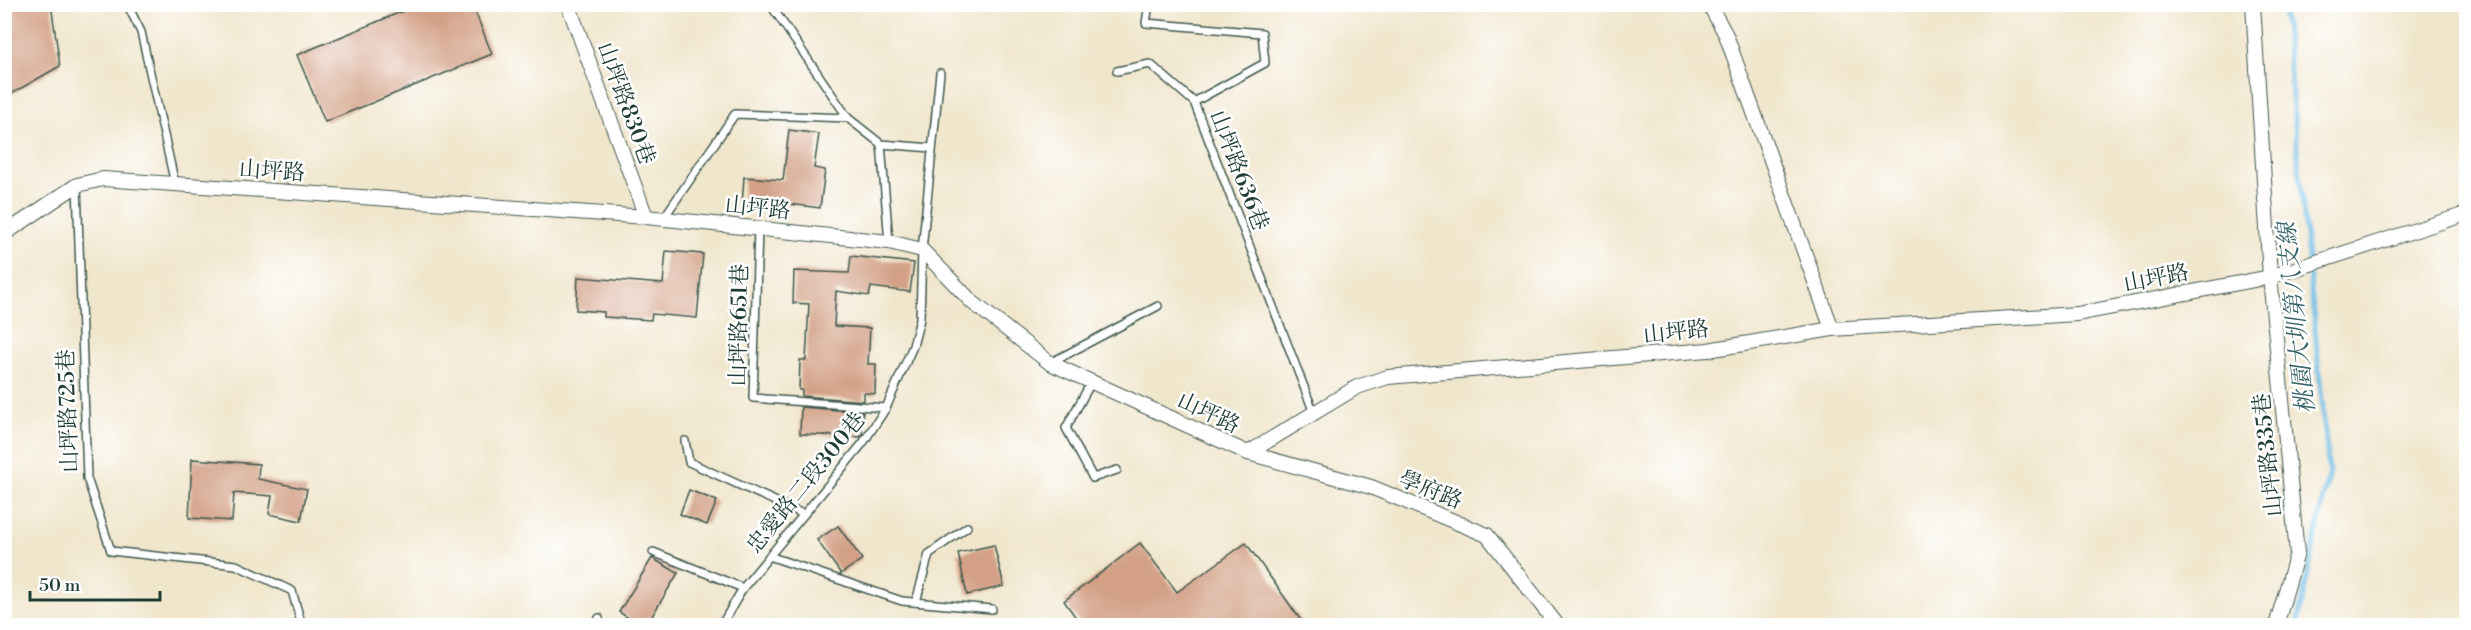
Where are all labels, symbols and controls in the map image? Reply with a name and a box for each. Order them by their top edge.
street label: 山坪路830巷 [591,39,660,168]
street label: 山坪路636巷 [1203,107,1274,235]
street label: 山坪路 [238,156,306,187]
street label: 山坪路 [724,192,792,225]
water label: 桃園大圳第八支線 [2272,218,2322,415]
street label: 山坪路 [2121,259,2191,298]
street label: 山坪路651巷 [725,263,754,387]
street label: 山坪路 [1642,316,1710,349]
street label: 山坪路725巷 [53,349,84,473]
street label: 山坪路 [1173,387,1244,440]
street label: 山坪路335巷 [2249,392,2288,518]
street label: 忠愛路二段300巷 [741,407,871,559]
street label: 學府路 [1395,466,1466,515]
scale bar [30,564,160,602]
text: 50 m [39,574,81,597]

